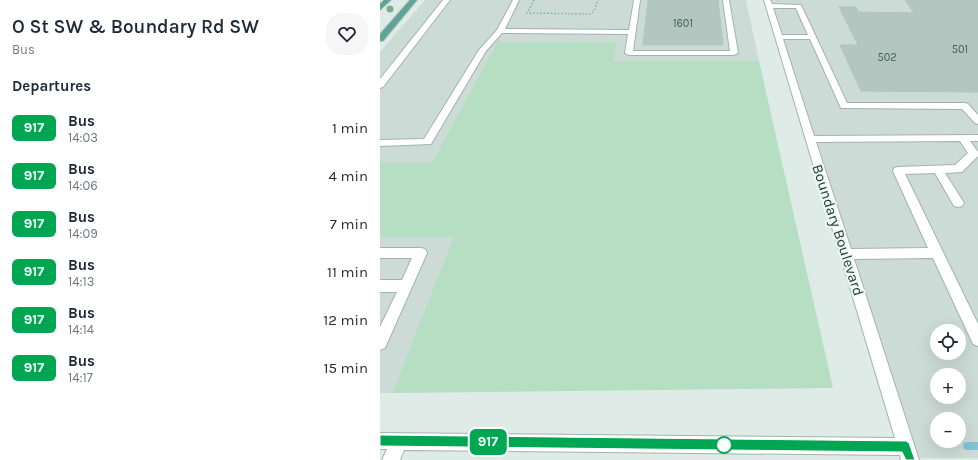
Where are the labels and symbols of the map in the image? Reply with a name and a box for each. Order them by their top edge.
house number: 1601 [673,17,693,30]
house number: 501 [952,43,968,56]
house number: 502 [877,51,897,64]
street label: Boundary Boulevard [808,162,868,298]
line badge: 917 [465,429,511,455]
unlabelled marker [715,436,733,454]

